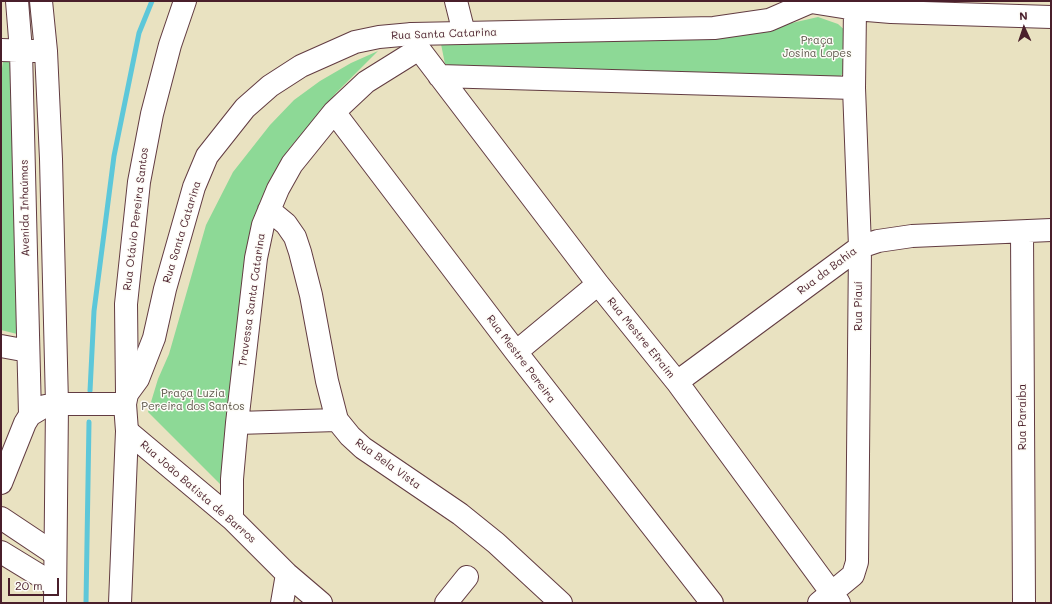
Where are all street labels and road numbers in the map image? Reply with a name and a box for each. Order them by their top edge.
street label: Rua Santa Catarina [391,26,497,42]
street label: Rua Otávio Pereira Santos [121,147,151,291]
street label: Avenida Inhaúmas [18,159,32,257]
street label: Rua Santa Catarina [160,179,204,285]
street label: Travessa Santa Catarina [236,232,268,368]
street label: Rua da Bahia [795,244,859,298]
street label: Rua Piauí [852,281,866,331]
street label: Rua Mestre Efraim [604,295,678,381]
street label: Rua Mestre Pereira [484,312,558,406]
street label: Rua Paraíba [1016,384,1030,450]
street label: Rua Bela Vista [353,436,423,492]
street label: Rua João Batista de Barros [137,438,259,546]

